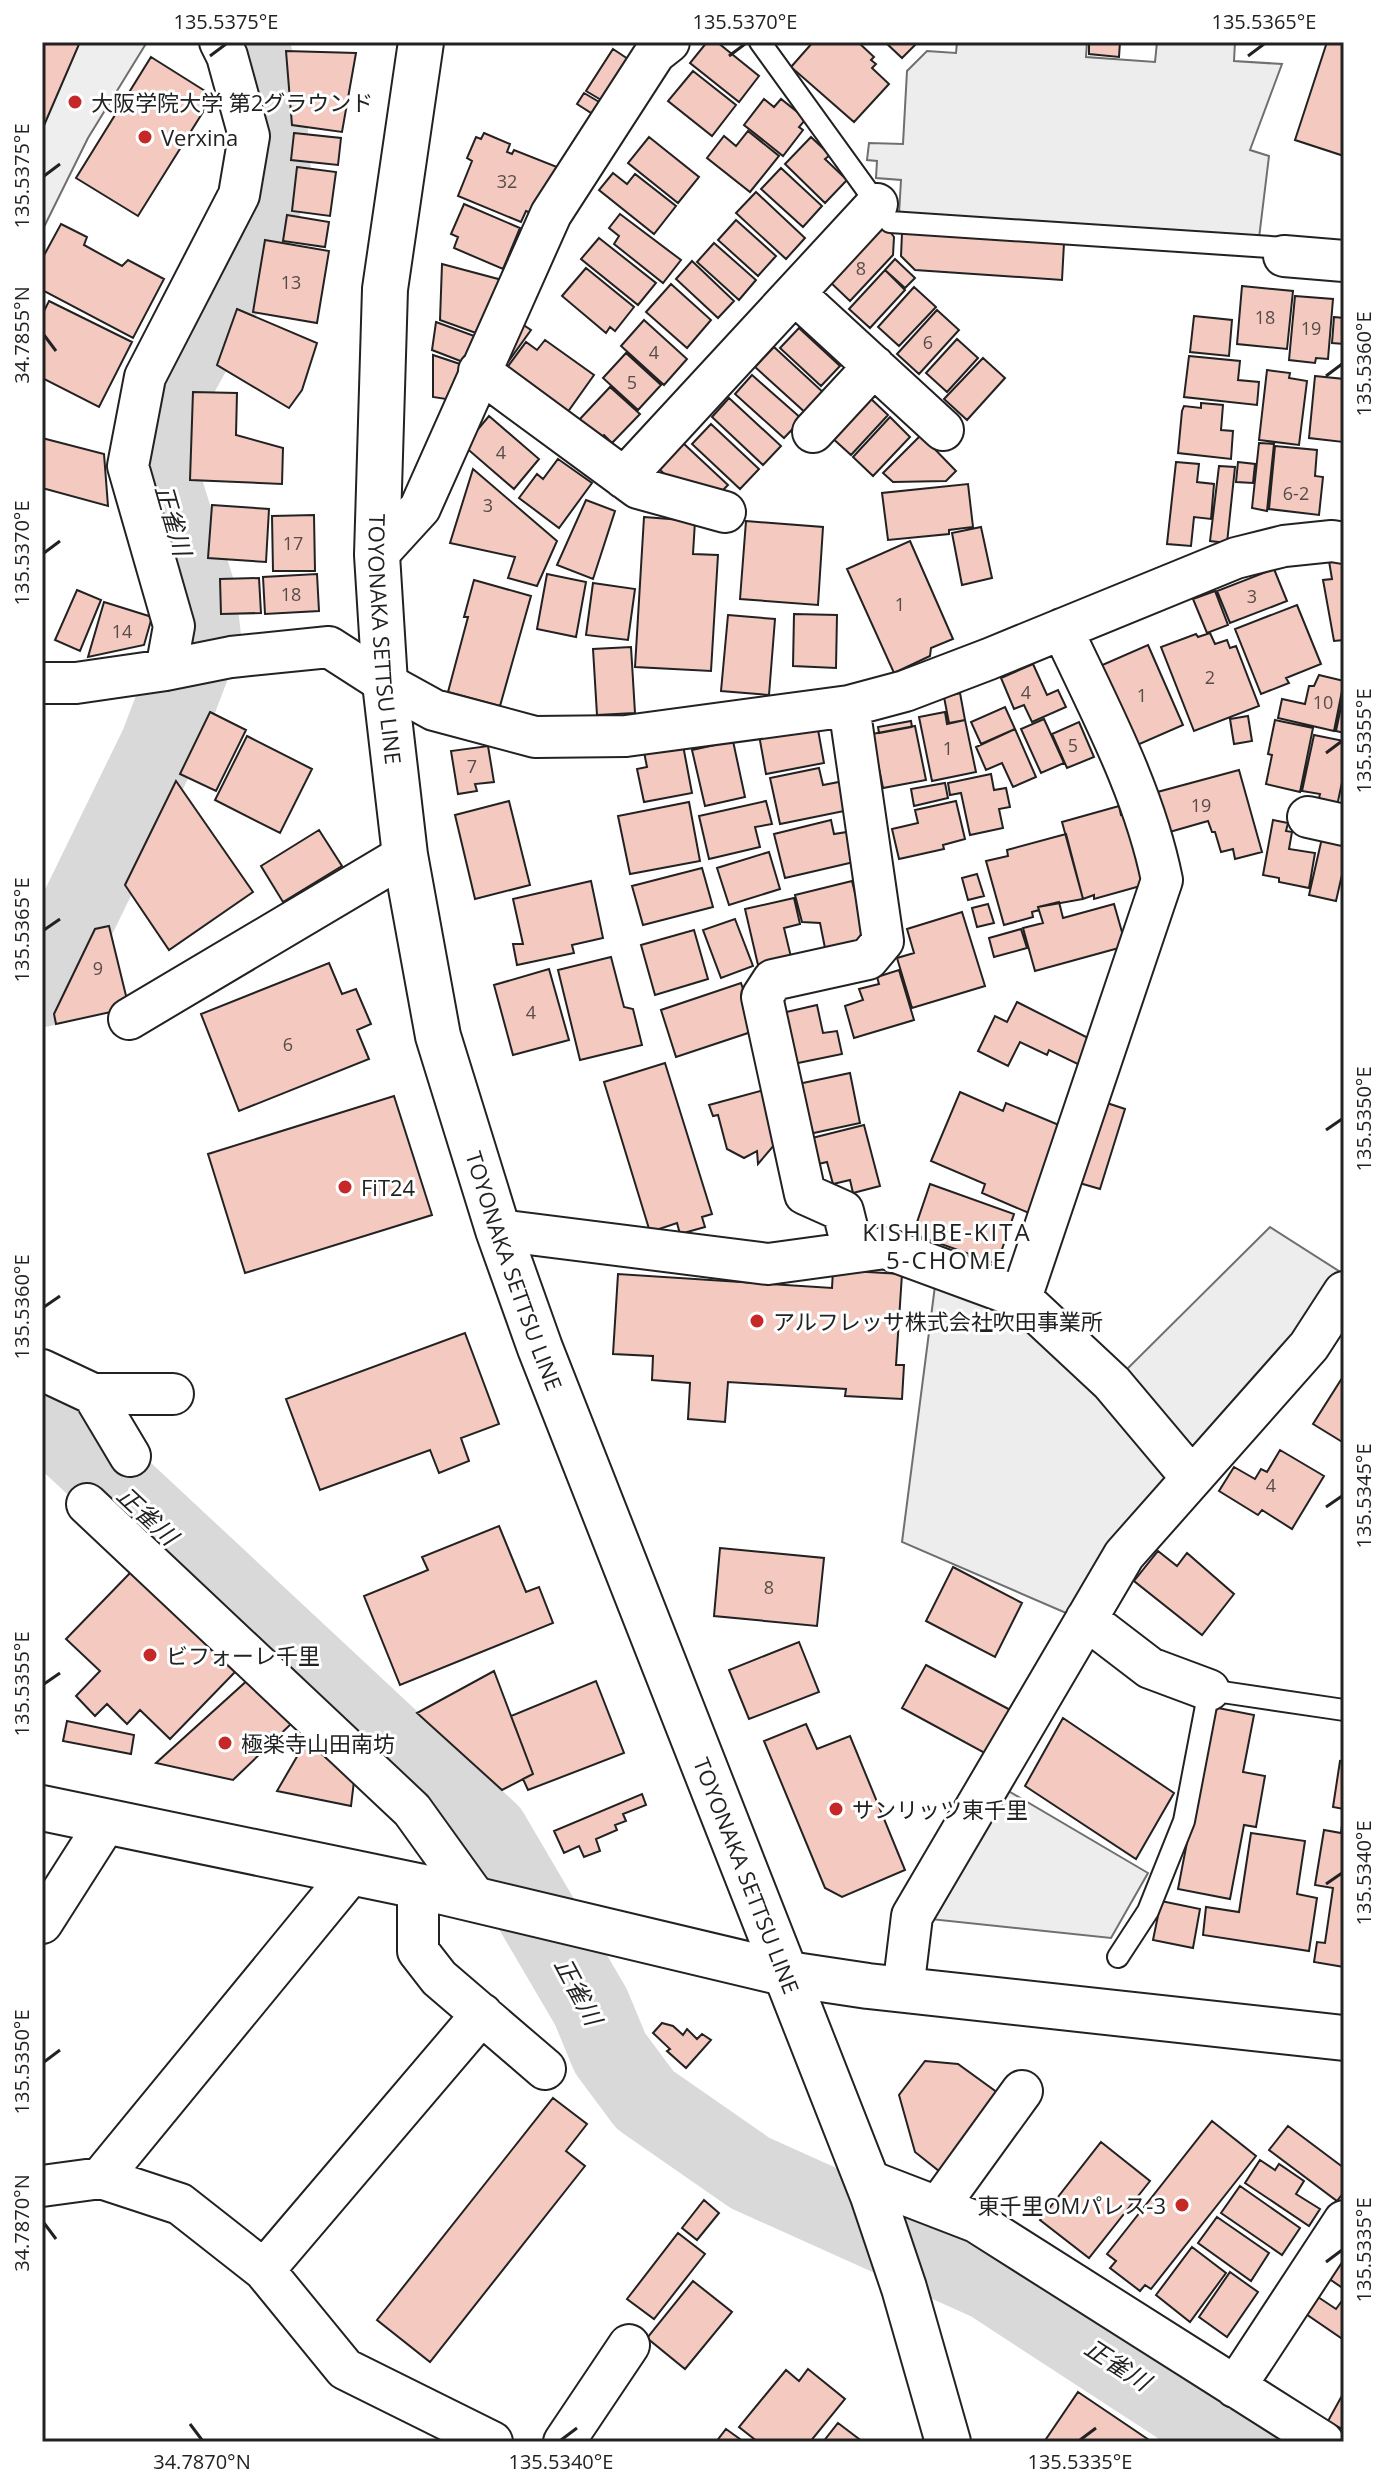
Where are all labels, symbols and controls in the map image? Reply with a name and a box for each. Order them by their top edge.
text: 135.5375°E [174,8,278,35]
text: 135.5370°E [693,8,797,35]
text: 135.5365°E [1212,8,1316,35]
place label: 大阪学院大学 第2グラウンド [91,87,373,117]
marker: 大阪学院大学 第2グラウンド [66,93,84,111]
place label: Verxina [161,122,238,152]
text: 135.5375°E [8,124,35,228]
marker: Verxina [136,128,154,146]
house number: 32 [497,169,517,193]
house number: 8 [856,256,866,280]
house number: 13 [281,270,301,294]
text: 34.7855°N [8,286,35,384]
house number: 18 [1255,305,1275,329]
text: 135.5360°E [1350,312,1377,416]
house number: 19 [1301,316,1321,340]
house number: 6 [923,330,933,354]
house number: 4 [649,340,659,364]
house number: 5 [627,370,637,394]
house number: 4 [496,440,506,464]
water label: 正雀川 [148,481,201,562]
house number: 6-2 [1283,481,1309,505]
house number: 3 [483,493,493,517]
text: 135.5370°E [8,501,35,605]
street label: TOYONAKA SETTSU LINE [362,513,409,766]
house number: 17 [283,531,303,555]
house number: 18 [281,582,301,606]
house number: 3 [1247,584,1257,608]
house number: 1 [895,592,905,616]
house number: 14 [112,619,132,643]
house number: 2 [1205,665,1215,689]
house number: 4 [1021,680,1031,704]
house number: 1 [1137,683,1147,707]
text: 135.5355°E [1350,689,1377,793]
house number: 10 [1313,690,1333,714]
house number: 5 [1068,733,1078,757]
house number: 1 [943,736,953,760]
house number: 7 [467,754,477,778]
house number: 19 [1191,793,1211,817]
text: 135.5365°E [8,878,35,982]
house number: 9 [93,956,103,980]
house number: 4 [526,1000,536,1024]
house number: 6 [283,1032,293,1056]
text: 135.5350°E [1350,1067,1377,1171]
street label: TOYONAKA SETTSU LINE [460,1147,570,1395]
place label: FiT24 [361,1172,416,1202]
marker: FiT24 [336,1178,354,1196]
district label: KISHIBE-KITA 5-CHOME [862,1215,1032,1276]
text: 135.5360°E [8,1255,35,1359]
place label: アルフレッサ株式会社吹田事業所 [773,1306,1103,1336]
marker: アルフレッサ株式会社吹田事業所 [748,1312,766,1330]
text: 135.5345°E [1350,1444,1377,1548]
house number: 4 [1266,1473,1276,1497]
water label: 正雀川 [110,1478,188,1554]
house number: 8 [764,1575,774,1599]
text: 135.5355°E [8,1632,35,1736]
place label: ビフォーレ千里 [166,1640,320,1670]
marker: ビフォーレ千里 [141,1646,159,1664]
place label: 極楽寺山田南坊 [241,1728,395,1758]
marker: 極楽寺山田南坊 [216,1734,234,1752]
street label: TOYONAKA SETTSU LINE [687,1753,807,1998]
place label: サンリッツ東千里 [852,1794,1028,1824]
marker: サンリッツ東千里 [827,1800,845,1818]
text: 135.5340°E [1350,1821,1377,1925]
water label: 正雀川 [548,1951,612,2033]
text: 135.5350°E [8,2010,35,2114]
text: 34.7870°N [8,2174,35,2272]
place label: 東千里OMパレス-3 [977,2190,1166,2220]
marker: 東千里OMパレス-3 [1173,2196,1191,2214]
text: 135.5335°E [1350,2198,1377,2302]
water label: 正雀川 [1079,2331,1160,2399]
text: 34.7870°N [153,2448,251,2475]
text: 135.5340°E [509,2448,613,2475]
text: 135.5335°E [1028,2448,1132,2475]

